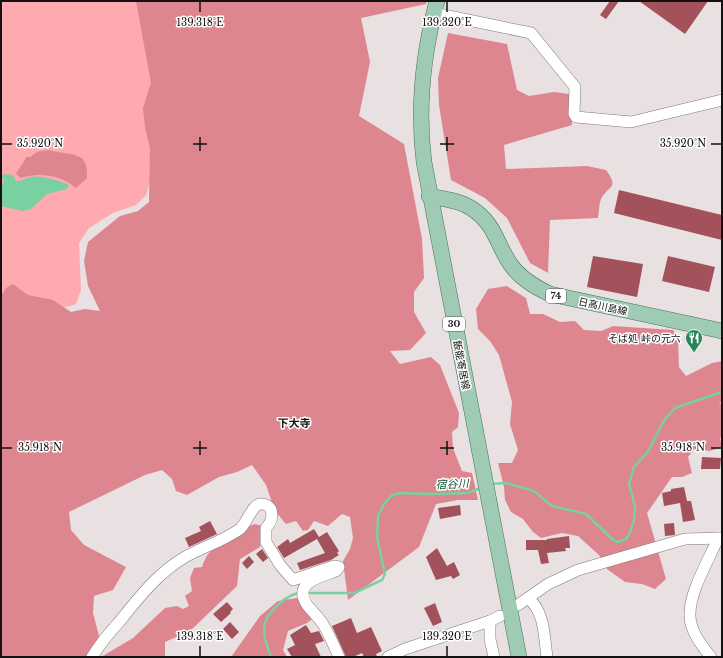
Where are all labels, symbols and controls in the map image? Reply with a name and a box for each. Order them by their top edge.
text: 139.318°E [177,16,223,29]
text: 139.320°E [422,16,472,29]
text: 35.920°N [17,137,63,150]
text: 35.920°N [660,137,706,150]
road number: 74 [546,289,566,303]
street label: 日高川島線 [577,295,629,318]
road number: 30 [443,317,465,331]
restaurant icon: そば処 峠の元六 [684,328,704,353]
place label: そば処 峠の元六 [608,332,681,345]
street label: 飯能寄居線 [450,339,473,391]
district label: 下大寺 [278,416,311,430]
text: 35.918°N [18,441,62,454]
text: 35.918°N [661,441,705,454]
water label: 宿谷川 [435,476,470,492]
text: 139.318°E [177,630,223,643]
text: 139.320°E [422,630,472,643]

